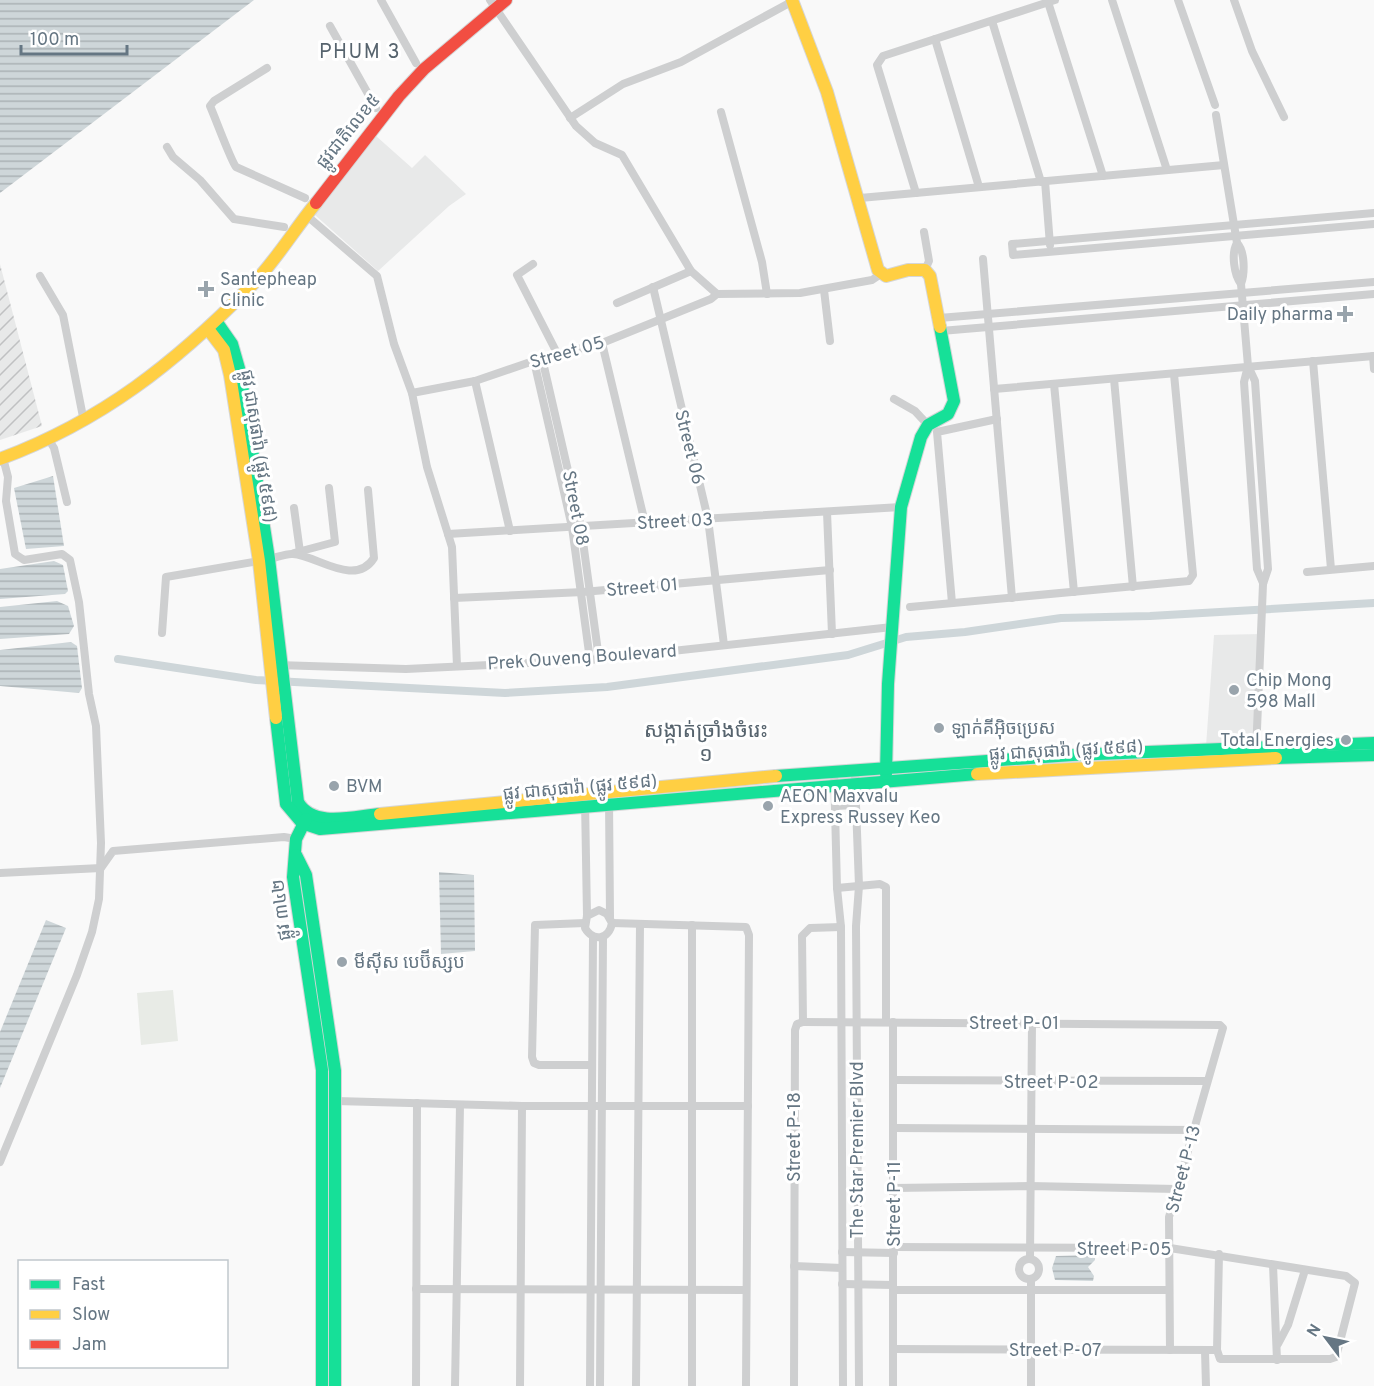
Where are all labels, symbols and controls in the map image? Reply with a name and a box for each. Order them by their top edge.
scale bar [21,18,128,56]
text: 100 m [30,29,79,52]
district label: PHUM 3 [319,40,401,66]
street label: ផ្លូវជាតិលេខ៥ [312,90,389,176]
place label: Santepheap Clinic [220,269,317,313]
marker: Santepheap Clinic [197,280,215,298]
place label: Daily pharma [1227,304,1333,327]
marker: Daily pharma [1338,307,1352,321]
street label: Street 05 [527,332,607,375]
street label: ផ្លូវ ជាសុផារ៉ា (ផ្លូវ ៥៩៨) [231,368,281,525]
street label: Street 06 [668,408,709,487]
street label: Street 08 [556,469,593,548]
street label: Street 03 [636,509,714,536]
street label: Street 01 [605,574,679,603]
street label: Prek Ouveng Boulevard [487,640,678,677]
place label: Chip Mong 598 Mall [1246,670,1332,714]
marker: Chip Mong 598 Mall [1227,683,1241,697]
district label: សង្កាត់ច្រាំងចំរេះ ១ [644,718,768,769]
place label: ឡាក់គីអ៊ិចប្រេស [951,718,1055,741]
marker: ឡាក់គីអ៊ិចប្រេស [932,721,946,735]
place label: Total Energies [1220,730,1334,753]
marker: Total Energies [1339,733,1353,747]
street label: ផ្លូវ ជាសុផារ៉ា (ផ្លូវ ៥៩៨) [988,736,1144,770]
street label: ផ្លូវ ជាសុផារ៉ា (ផ្លូវ ៥៩៨) [502,770,659,810]
place label: BVM [346,776,383,799]
marker: BVM [327,779,341,793]
place label: AEON Maxvalu Express Russey Keo [780,786,941,830]
marker: AEON Maxvalu Express Russey Keo [761,799,775,813]
street label: ផ្លូវ ៣៤២ [267,877,301,942]
place label: មីសុីស បេប៊ីស្សប [354,949,465,975]
marker: មីសុីស បេប៊ីស្សប [335,955,349,969]
street label: Street P-01 [969,1013,1059,1036]
street label: The Star Premier Blvd [847,1061,870,1239]
street label: Street P-02 [1004,1072,1098,1095]
street label: Street P-18 [784,1092,807,1182]
street label: Street P-13 [1162,1123,1207,1216]
street label: Street P-11 [884,1161,907,1247]
street label: Street P-05 [1076,1239,1172,1262]
legend [18,1260,228,1368]
text: Fast [72,1274,105,1297]
text: Slow [72,1304,110,1327]
north arrow [1296,1308,1356,1368]
text: N [1303,1321,1327,1341]
text: Jam [72,1334,107,1357]
street label: Street P-07 [1009,1340,1101,1363]

